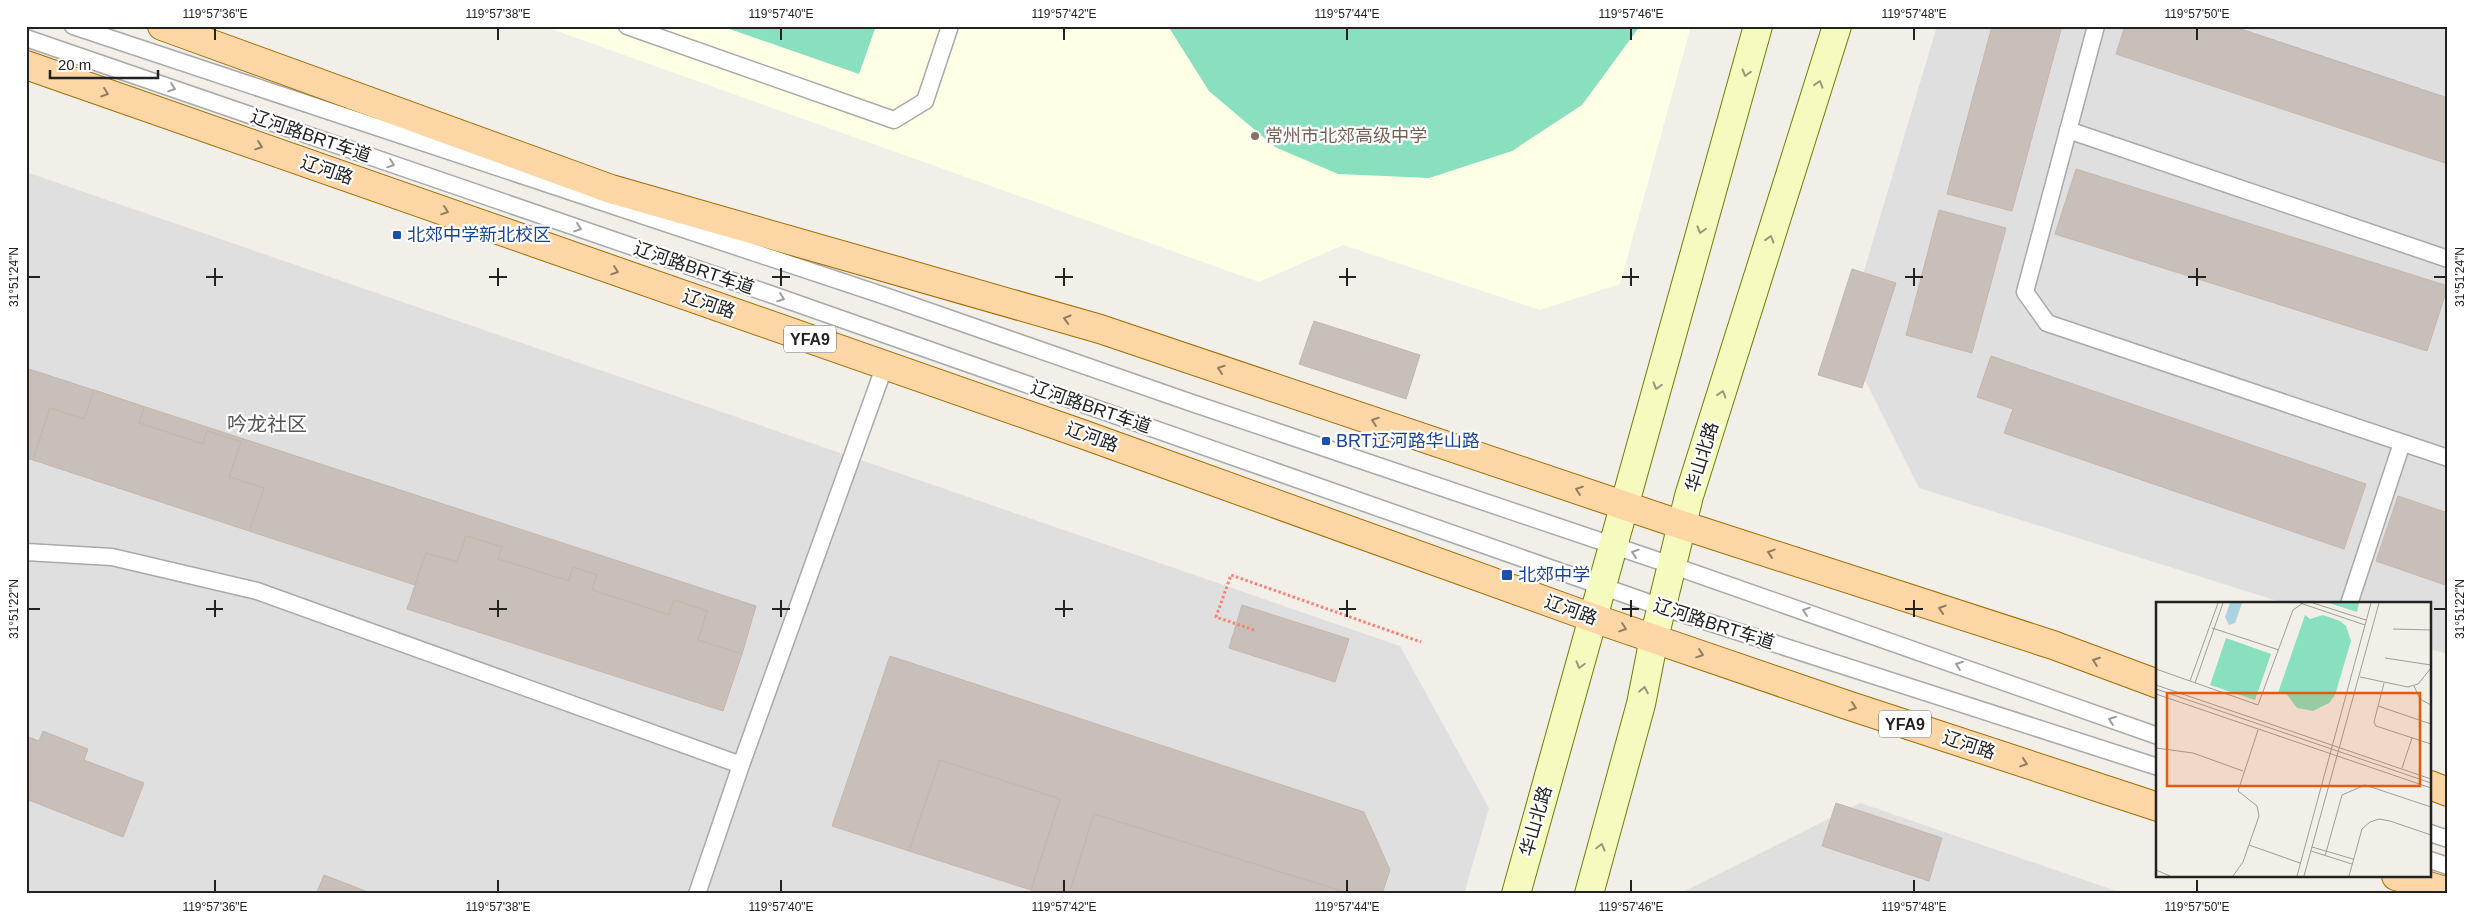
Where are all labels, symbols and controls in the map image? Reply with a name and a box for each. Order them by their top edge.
text: 119°57'36"E [182,7,248,21]
text: 119°57'38"E [465,7,531,21]
text: 119°57'40"E [748,7,814,21]
text: 119°57'42"E [1031,7,1097,21]
text: 119°57'44"E [1314,7,1380,21]
text: 119°57'46"E [1598,7,1664,21]
text: 119°57'48"E [1881,7,1947,21]
text: 119°57'50"E [2164,7,2230,21]
scale bar [50,48,158,80]
text: 20 m [58,56,91,73]
one-way arrow [1741,69,1751,77]
one-way arrow [1813,80,1823,89]
one-way arrow [167,82,175,92]
one-way arrow [101,87,109,97]
street label: 辽河路BRT车道 [248,106,374,166]
place label: 常州市北郊高级中学 [1265,126,1427,146]
marker: 常州市北郊高级中学 [1249,130,1261,142]
one-way arrow [254,140,262,150]
street label: 辽河路 [298,152,356,188]
one-way arrow [387,158,395,168]
one-way arrow [440,205,449,215]
one-way arrow [573,222,582,232]
place label: 北郊中学新北校区 [407,225,551,245]
one-way arrow [1697,225,1707,233]
marker: 北郊中学新北校区 [391,229,403,241]
one-way arrow [1764,236,1774,244]
street label: 辽河路BRT车道 [631,238,757,298]
text: 31°51'24"N [7,247,21,307]
text: 31°51'24"N [2453,247,2467,307]
one-way arrow [610,265,619,275]
street label: 辽河路 [680,286,738,322]
one-way arrow [777,292,785,302]
one-way arrow [1063,315,1071,325]
road number: YFA9 [784,326,836,352]
one-way arrow [1217,365,1226,375]
street label: 辽河路BRT车道 [1028,376,1154,438]
one-way arrow [1652,381,1662,390]
one-way arrow [1716,391,1726,399]
district label: 吟龙社区 [227,413,307,435]
one-way arrow [1371,417,1380,427]
street label: 辽河路 [1063,418,1121,456]
street label: 华山北路 [1682,420,1722,494]
place label: BRT辽河路华山路 [1336,431,1480,451]
marker: BRT辽河路华山路 [1320,435,1332,447]
one-way arrow [1575,485,1584,495]
one-way arrow [1632,548,1640,558]
one-way arrow [1767,549,1775,559]
place label: 北郊中学 [1518,565,1590,585]
marker: 北郊中学 [1500,568,1514,582]
text: 31°51'22"N [7,579,21,639]
text: 31°51'22"N [2453,579,2467,639]
street label: 辽河路 [1542,591,1600,629]
street label: 辽河路BRT车道 [1651,595,1777,653]
inset map [2156,602,2432,878]
one-way arrow [1938,605,1946,615]
one-way arrow [1802,607,1810,617]
one-way arrow [1619,622,1627,632]
one-way arrow [1695,648,1704,658]
one-way arrow [2092,657,2100,667]
one-way arrow [1575,660,1586,669]
one-way arrow [1955,661,1964,671]
one-way arrow [1638,685,1648,694]
one-way arrow [1849,701,1857,711]
road number: YFA9 [1879,711,1931,738]
one-way arrow [2108,716,2117,726]
street label: 辽河路 [1940,727,1998,763]
one-way arrow [2020,757,2028,767]
street label: 华山北路 [1516,784,1556,858]
one-way arrow [1596,843,1606,851]
text: 119°57'36"E [182,900,248,914]
text: 119°57'38"E [465,900,531,914]
text: 119°57'40"E [748,900,814,914]
text: 119°57'42"E [1031,900,1097,914]
text: 119°57'44"E [1314,900,1380,914]
text: 119°57'46"E [1598,900,1664,914]
text: 119°57'48"E [1881,900,1947,914]
text: 119°57'50"E [2164,900,2230,914]

